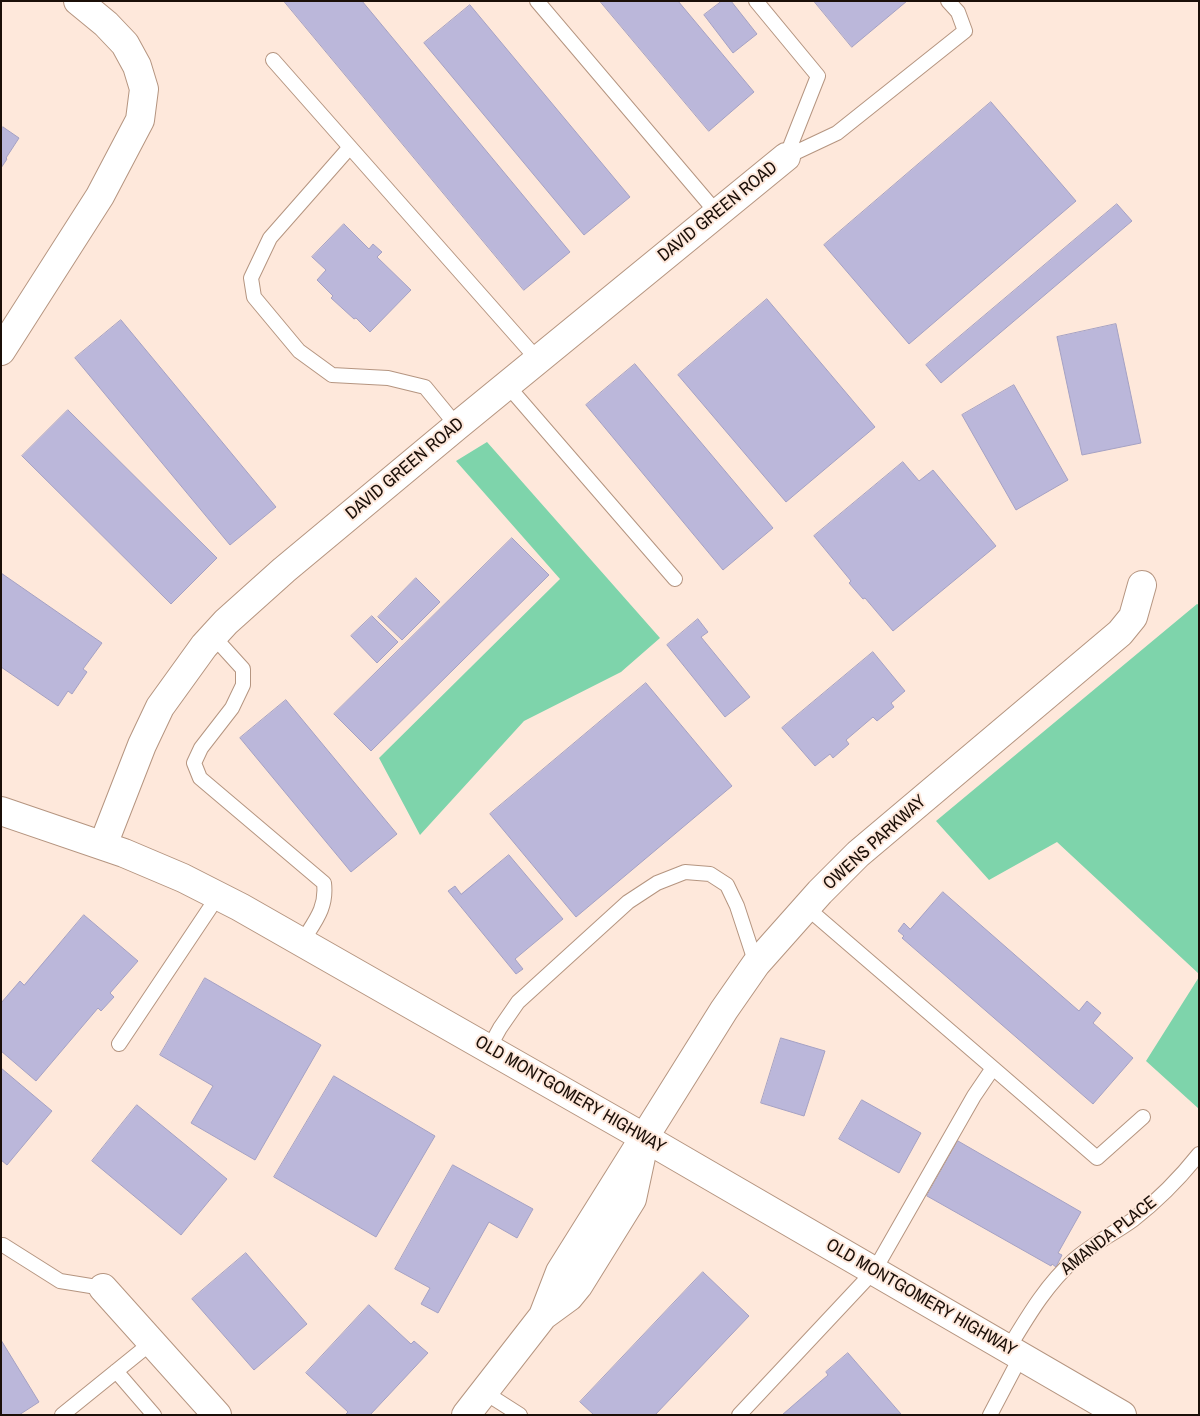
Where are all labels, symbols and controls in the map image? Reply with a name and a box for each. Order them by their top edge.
street label: DAVID GREEN ROAD [654,157,782,267]
street label: DAVID GREEN ROAD [342,413,468,525]
street label: OWENS PARKWAY [819,791,931,895]
street label: OLD MONTGOMERY HIGHWAY [471,1032,669,1158]
street label: AMANDA PLACE [1057,1192,1161,1280]
street label: OLD MONTGOMERY HIGHWAY [822,1235,1020,1361]

